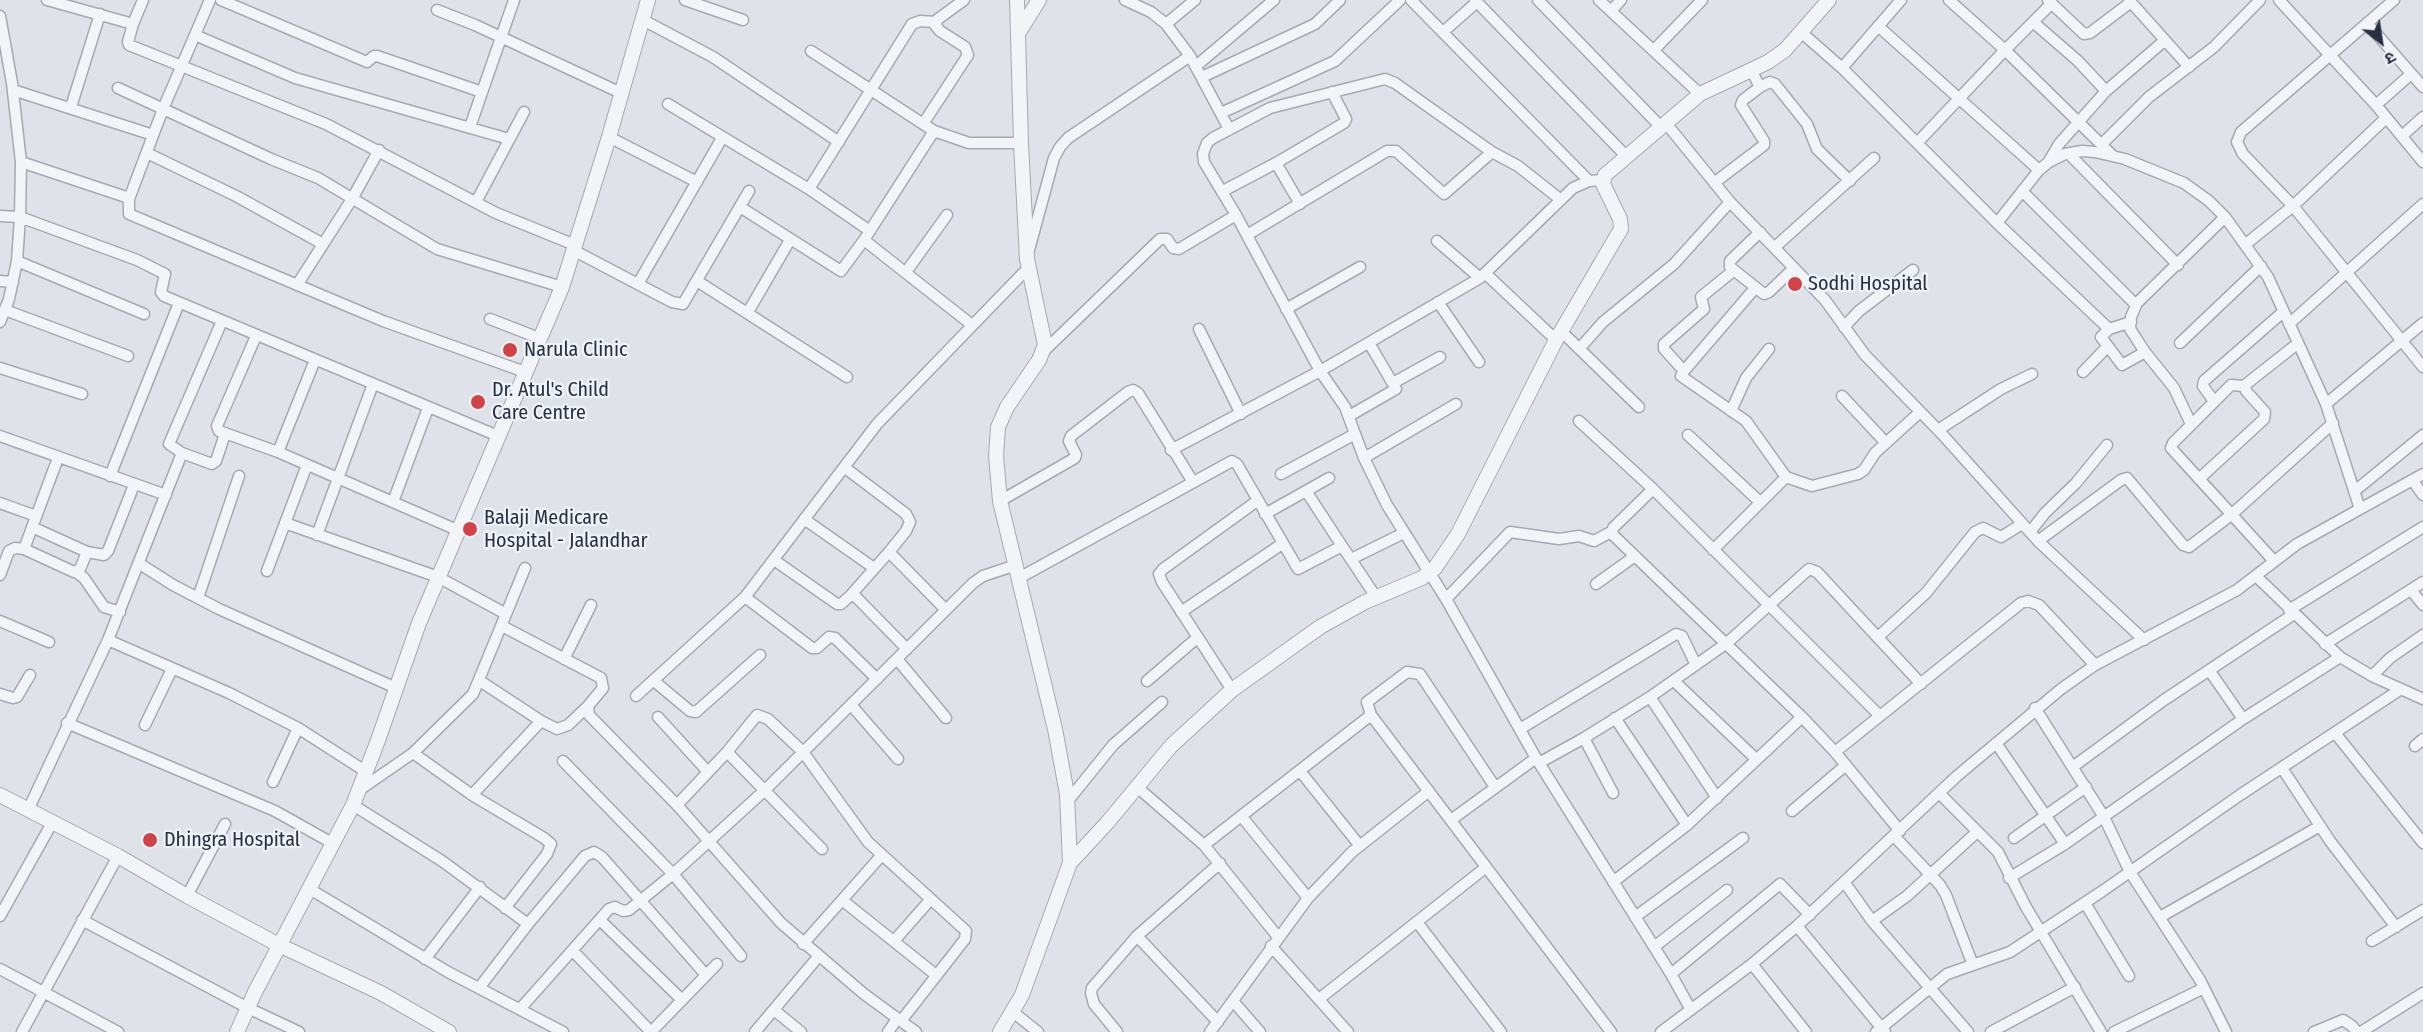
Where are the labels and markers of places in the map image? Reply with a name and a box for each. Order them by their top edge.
place label: Sodhi Hospital [1808,272,1928,296]
marker: Sodhi Hospital [1786,275,1804,293]
place label: Narula Clinic [524,338,627,362]
marker: Narula Clinic [501,341,519,359]
place label: Dr. Atul's Child Care Centre [492,378,609,425]
marker: Dr. Atul's Child Care Centre [469,393,487,411]
place label: Balaji Medicare Hospital - Jalandhar [484,506,648,553]
marker: Balaji Medicare Hospital - Jalandhar [461,520,479,538]
place label: Dhingra Hospital [164,828,300,852]
marker: Dhingra Hospital [141,831,159,849]

